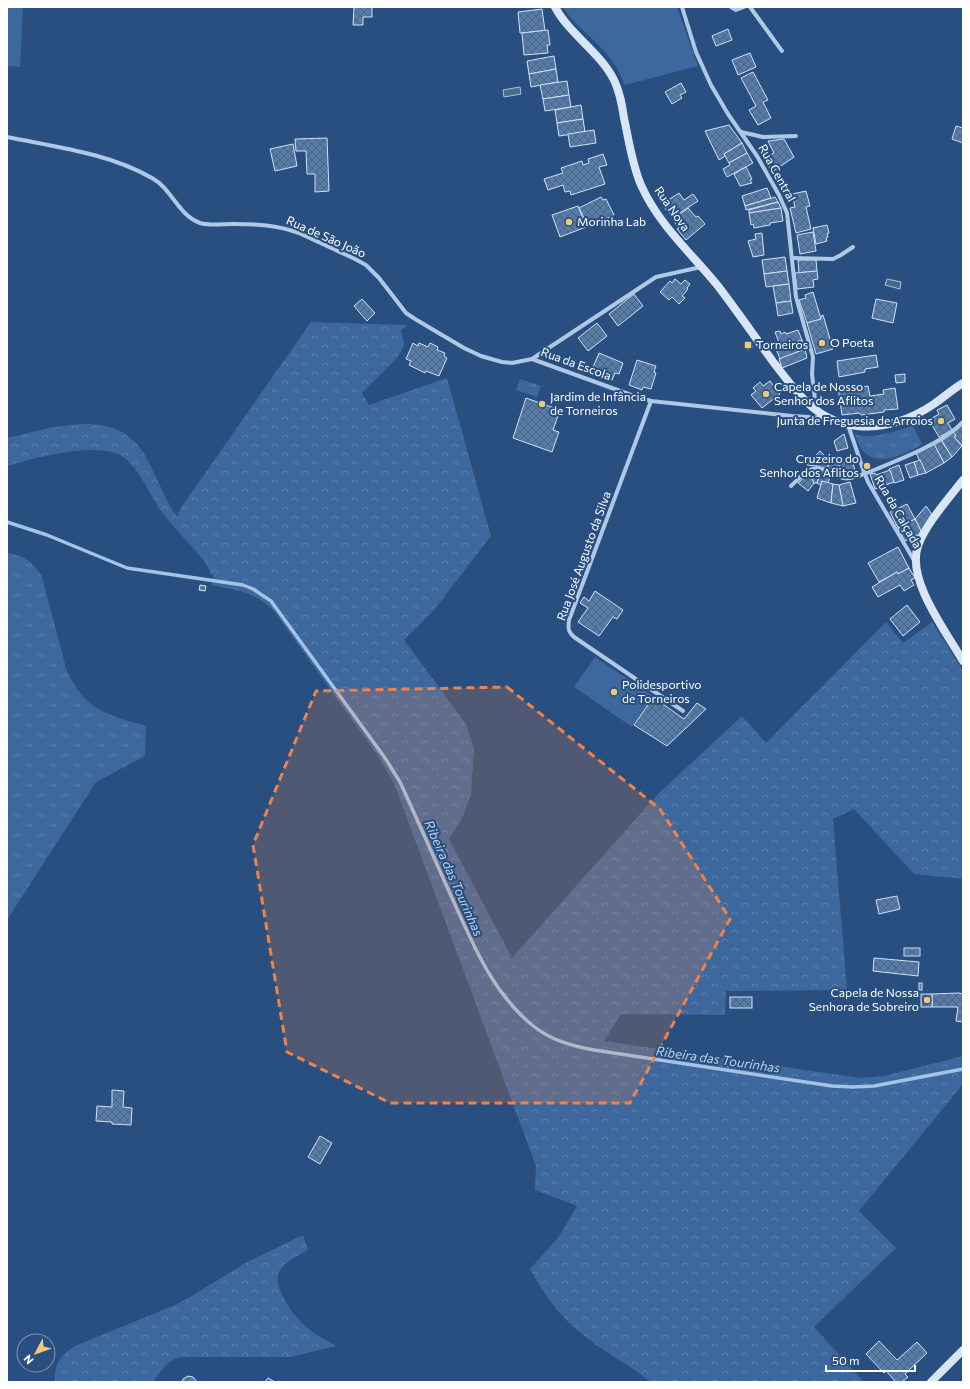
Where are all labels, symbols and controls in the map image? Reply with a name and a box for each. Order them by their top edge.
street label: Rua Central [756,141,799,204]
street label: Rua Nova [652,183,693,234]
street label: Rua de São João [284,212,368,261]
place label: Morinha Lab [577,214,646,228]
marker: Morinha Lab [564,217,574,227]
place label: O Poeta [830,335,874,349]
place label: Torneiros [756,337,808,351]
marker: O Poeta [817,338,827,348]
marker: Torneiros [743,340,753,350]
street label: Rua da Escola [539,344,613,382]
place label: Capela de Nosso Senhor dos Aflitos [774,379,873,407]
place label: Jardim de Infância de Torneiros [550,389,646,417]
marker: Capela de Nosso Senhor dos Aflitos [761,389,771,399]
marker: Jardim de Infância de Torneiros [537,399,547,409]
place label: Junta de Freguesia de Arroios [777,413,933,428]
marker: Junta de Freguesia de Arroios [936,416,946,426]
place label: Cruzeiro do Senhor dos Aflitos [760,451,859,479]
marker: Cruzeiro do Senhor dos Aflitos [862,461,872,471]
street label: Rua da Calçada [872,473,925,550]
street label: Rua José Augusto da Silva [553,489,614,623]
place label: Polidesportivo de Torneiros [622,677,702,705]
marker: Polidesportivo de Torneiros [609,687,619,697]
water label: Ribeira das Tourinhas [421,817,487,939]
place label: Capela de Nossa Senhora de Sobreiro [809,985,919,1013]
marker: Capela de Nossa Senhora de Sobreiro [922,995,932,1005]
water label: Ribeira das Tourinhas [655,1042,781,1076]
north arrow [16,1333,56,1373]
scale bar [826,1347,915,1373]
text: N [20,1353,36,1367]
text: 50 m [832,1353,860,1367]

